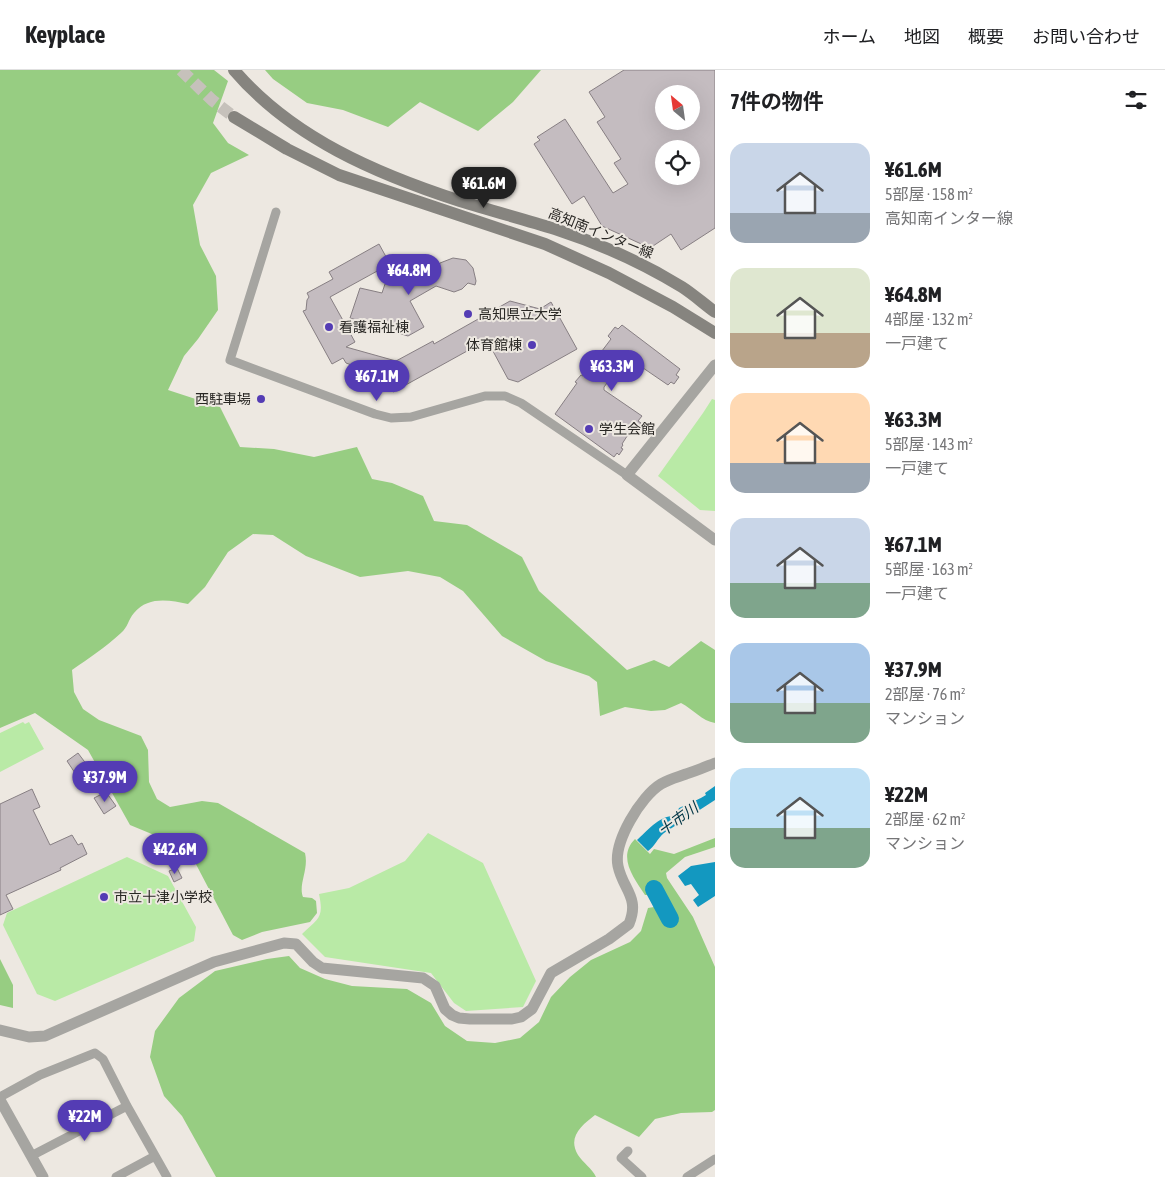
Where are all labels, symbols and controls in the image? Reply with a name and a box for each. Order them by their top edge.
text: Keyplace [25,21,106,48]
text: ホーム [823,26,876,47]
text: 地図 [904,26,940,47]
text: 概要 [968,26,1004,47]
text: お問い合わせ [1032,26,1140,47]
north arrow [655,85,700,130]
map controls [655,85,700,185]
icon: filters [1122,86,1150,114]
text: 7件の物件 [730,89,824,113]
button: locate [655,140,700,185]
text: ¥61.6M [885,157,942,181]
icon: home [770,163,830,223]
pin: ¥61.6M [443,166,525,209]
text: ¥61.6M [462,174,506,192]
text: 5部屋 · 158 m² [885,185,973,203]
street label: 高知南インター線 [546,205,656,261]
text: 高知南インター線 [885,209,1013,227]
pin: ¥64.8M [368,254,450,296]
text: ¥64.8M [387,261,431,279]
text: ¥64.8M [885,282,942,306]
icon: home [770,288,830,348]
place label: 高知県立大学 [478,306,562,322]
marker: 高知県立大学 [462,308,474,320]
text: 4部屋 · 132 m² [885,310,973,328]
place label: 看護福祉棟 [339,319,409,335]
marker: 看護福祉棟 [323,321,335,333]
text: 一戸建て [885,334,949,352]
place label: 体育館棟 [466,337,522,353]
marker: 体育館棟 [526,339,538,351]
pin: ¥63.3M [571,350,653,392]
text: ¥63.3M [590,357,634,375]
pin: ¥67.1M [336,360,418,402]
text: ¥67.1M [355,367,399,385]
place label: 西駐車場 [195,391,251,407]
marker: 西駐車場 [255,393,267,405]
text: ¥63.3M [885,407,942,431]
icon: home [770,413,830,473]
place label: 学生会館 [599,421,655,437]
marker: 学生会館 [583,423,595,435]
text: 5部屋 · 143 m² [885,435,973,453]
text: 一戸建て [885,459,949,477]
text: ¥67.1M [885,532,942,556]
icon: home [770,538,830,598]
text: 5部屋 · 163 m² [885,560,973,578]
text: 一戸建て [885,584,949,602]
text: ¥37.9M [885,657,942,681]
icon: home [770,663,830,723]
text: 2部屋 · 76 m² [885,685,966,703]
text: マンション [885,709,965,727]
pin: ¥37.9M [64,760,146,803]
text: ¥37.9M [83,768,127,786]
text: ¥22M [885,782,928,806]
icon: home [770,788,830,848]
water label: 十市川 [655,798,703,839]
text: 2部屋 · 62 m² [885,810,966,828]
pin: ¥42.6M [134,832,216,875]
text: マンション [885,834,965,852]
text: ¥42.6M [153,840,197,858]
place label: 市立十津小学校 [114,889,212,905]
marker: 市立十津小学校 [98,891,110,903]
pin: ¥22M [55,1100,115,1142]
text: ¥22M [69,1107,101,1125]

